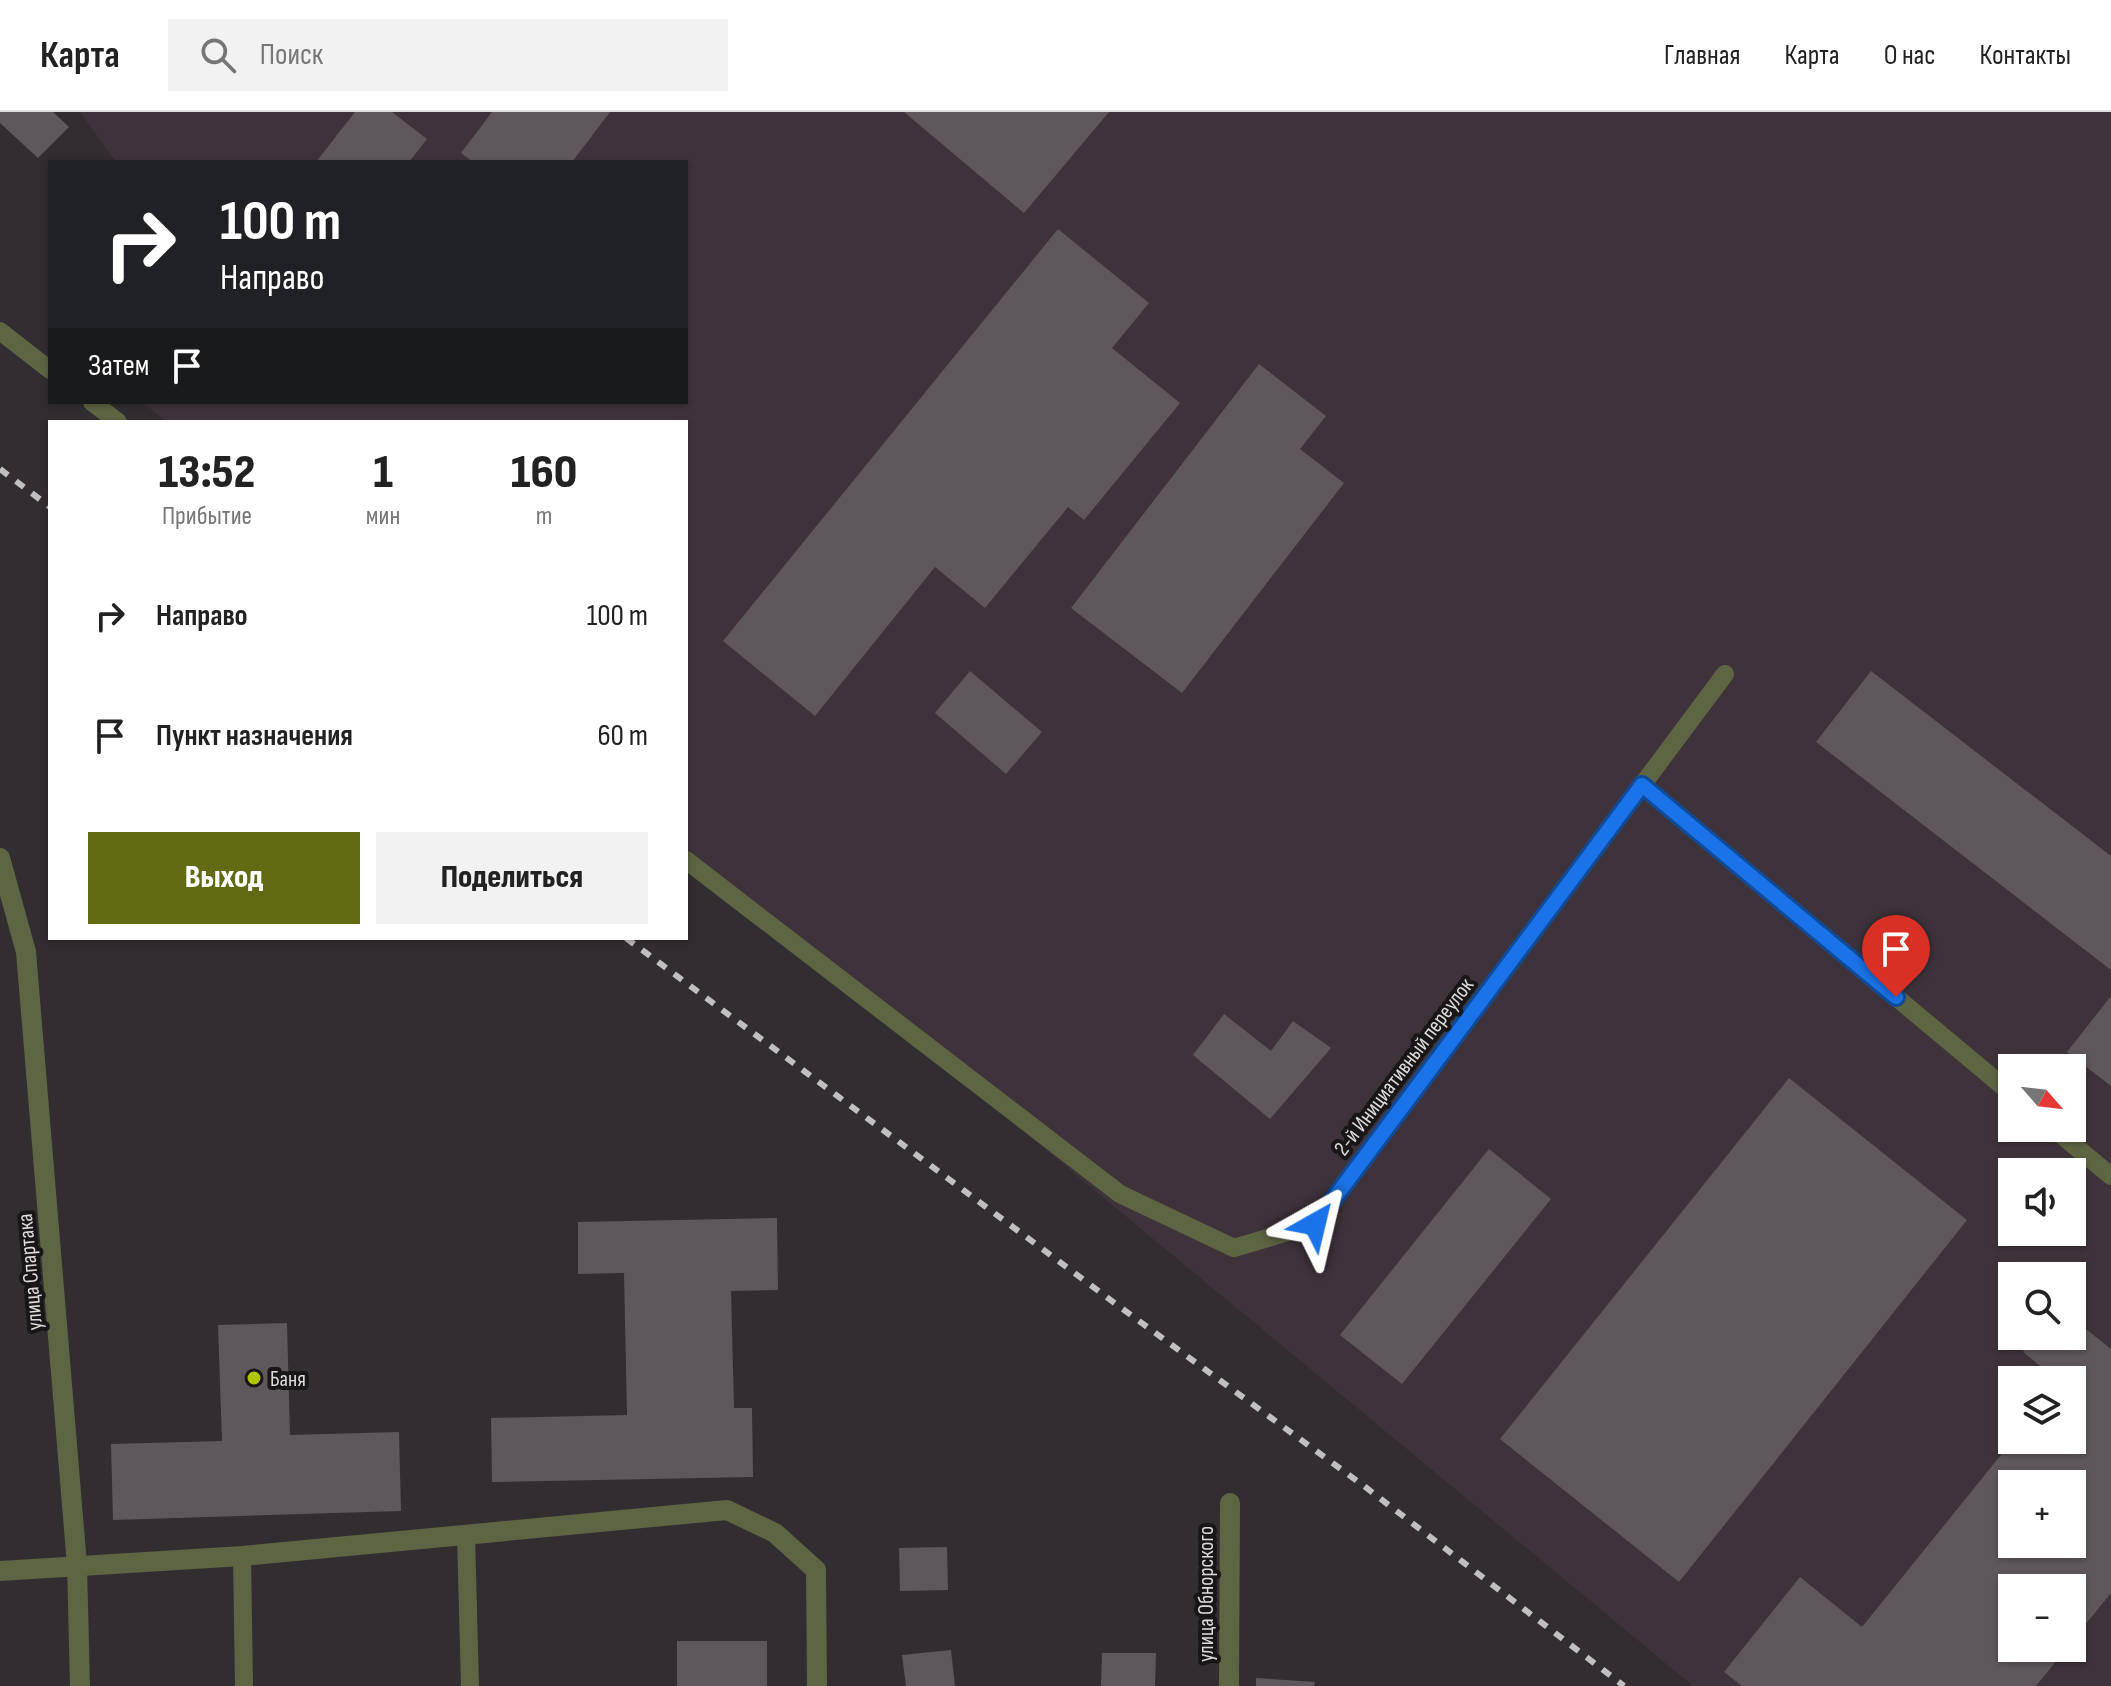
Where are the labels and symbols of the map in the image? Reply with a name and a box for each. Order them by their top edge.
pin [1862,915,1930,997]
street label: 2-й Инициативный переулок [1329,972,1480,1161]
north arrow [1998,1054,2086,1142]
position arrow [1273,1182,1357,1266]
street label: улица Спартака [12,1212,49,1331]
place label: Баня [270,1366,306,1393]
marker: Баня [245,1369,263,1387]
street label: улица Обнорского [1193,1526,1220,1662]

